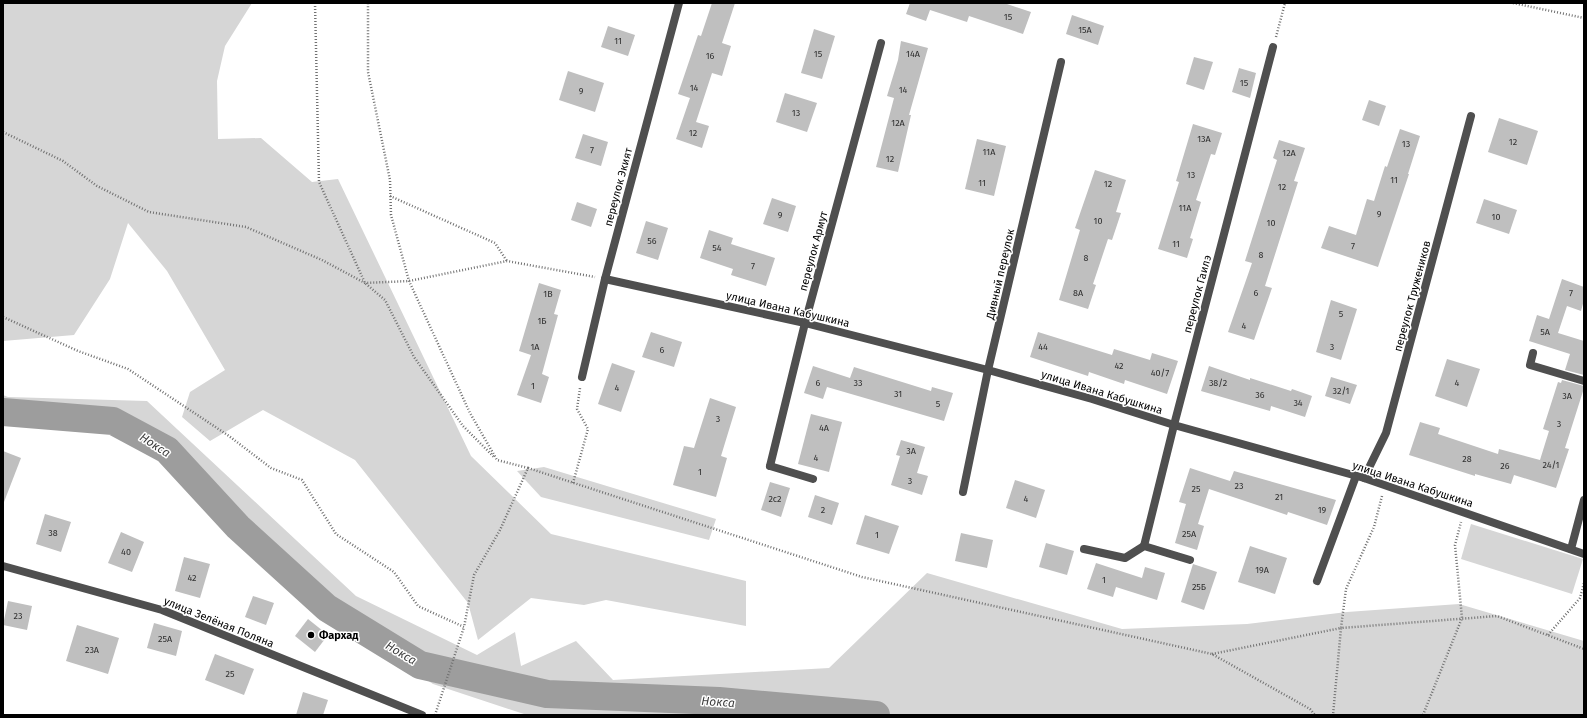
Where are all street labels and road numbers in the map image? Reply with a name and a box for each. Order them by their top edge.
street label: переулок Экият [602,146,635,228]
street label: переулок Армут [797,210,830,293]
street label: Дивный переулок [984,227,1017,322]
street label: переулок Тружеников [1391,239,1434,353]
street label: переулок Гаилэ [1181,254,1214,335]
street label: улица Ивана Кабушкина [725,289,851,330]
street label: улица Ивана Кабушкина [1040,368,1164,417]
street label: улица Ивана Кабушкина [1351,459,1475,510]
street label: улица Зелёная Поляна [162,594,276,651]

